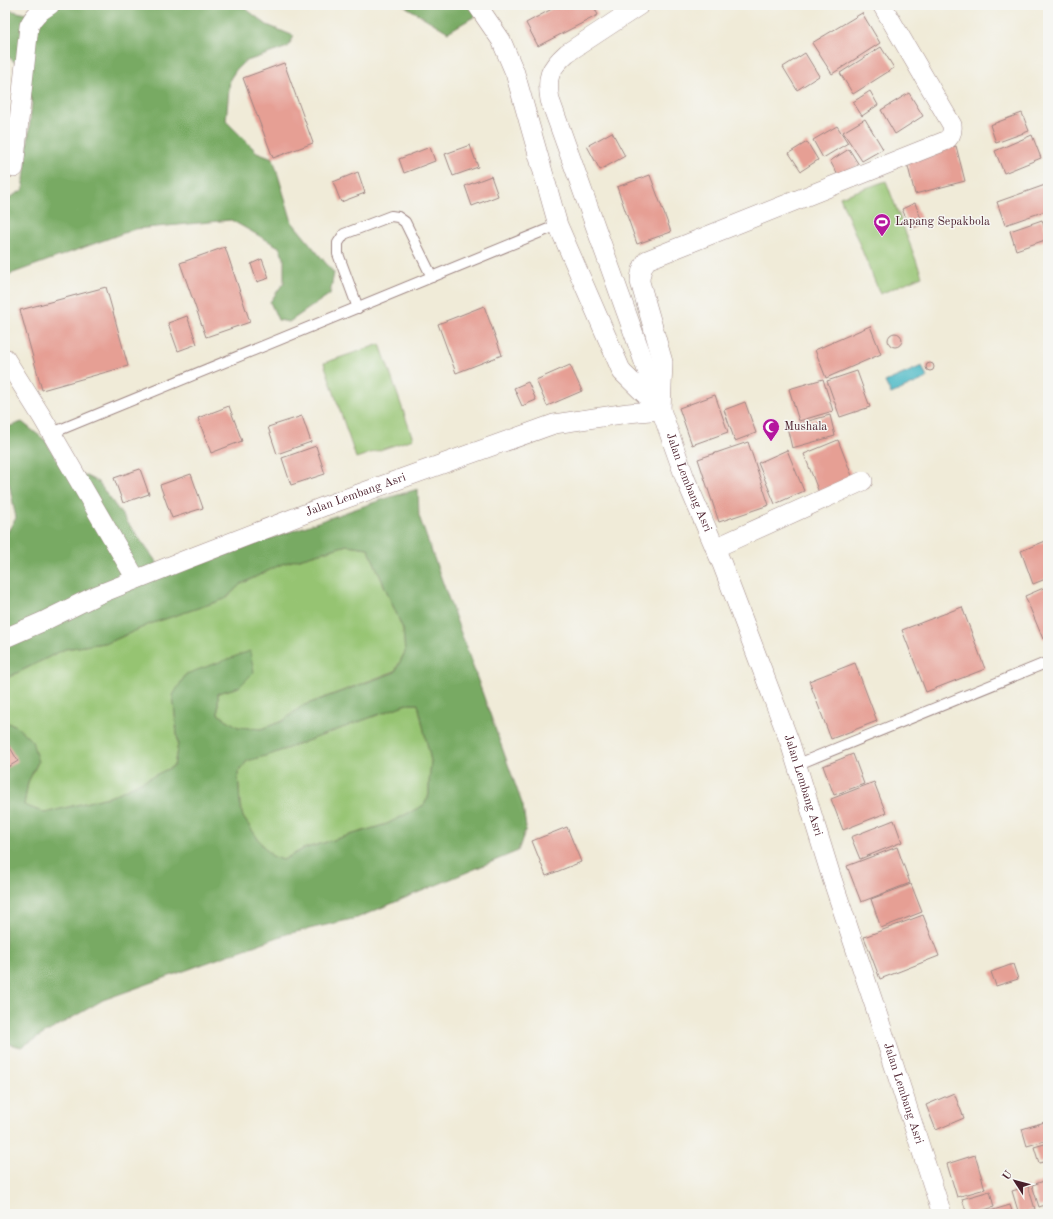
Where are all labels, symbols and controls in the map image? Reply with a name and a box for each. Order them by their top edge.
sports icon: Lapang Sepakbola [872,212,892,237]
place label: Lapang Sepakbola [895,216,990,228]
mosque icon: Mushala [761,417,781,442]
place label: Mushala [784,421,827,433]
street label: Jalan Lembang Asri [664,431,713,534]
street label: Jalan Lembang Asri [304,472,407,519]
street label: Jalan Lembang Asri [781,733,824,837]
street label: Jalan Lembang Asri [881,1041,925,1146]
north arrow [995,1161,1035,1201]
text: U [1001,1169,1015,1183]

